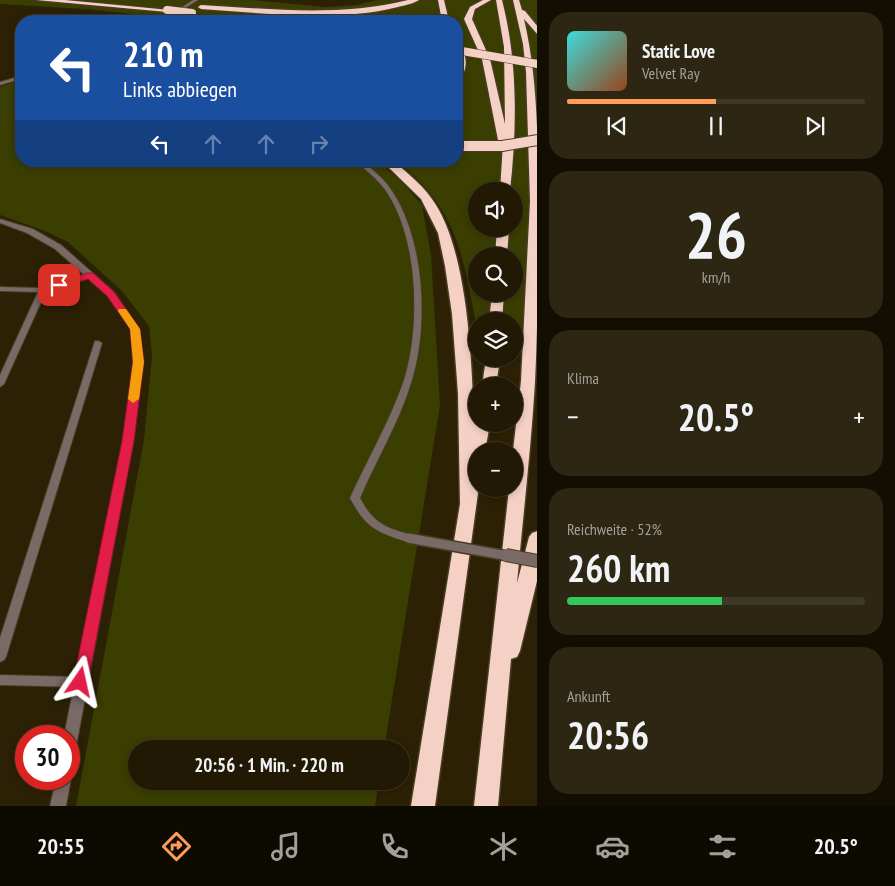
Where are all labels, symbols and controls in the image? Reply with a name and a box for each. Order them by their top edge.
text: 210 m [123,31,204,77]
icon: left [40,35,105,100]
text: Static Love [642,39,715,63]
text: Velvet Ray [642,63,700,83]
text: Links abbiegen [123,75,237,103]
icon: previous [603,112,631,140]
icon: pause [702,112,730,140]
icon: next [801,112,829,140]
icon: left [146,130,174,158]
icon: ahead [199,130,227,158]
icon: ahead [252,130,280,158]
icon: right [305,130,333,158]
map controls [468,182,523,497]
button: sound [468,182,523,237]
text: 26 [685,192,747,276]
button: search [468,247,523,302]
pin [38,264,80,306]
text: km/h [702,267,730,287]
icon: arrive [45,271,73,299]
button: layers [468,312,523,367]
text: Klima [567,368,599,388]
button: + [468,377,523,432]
text: 20.5° [678,392,754,441]
text: − [567,398,579,435]
text: + [853,398,865,435]
button: − [468,442,523,497]
text: Reichweite · 52% [567,519,662,539]
text: 260 km [567,543,670,592]
position arrow [53,655,105,707]
text: Ankunft [567,686,610,706]
text: 20:56 [567,710,649,759]
speed limit sign: 30 [15,725,80,790]
text: 20:56 · 1 Min. · 220 m [194,753,344,777]
icon: directions [159,829,194,864]
icon: music [268,829,303,864]
icon: phone [377,829,412,864]
icon: climate [486,829,521,864]
icon: car [595,829,630,864]
icon: filters [705,829,740,864]
text: 20:55 [37,832,85,860]
text: 20.5° [814,832,858,860]

